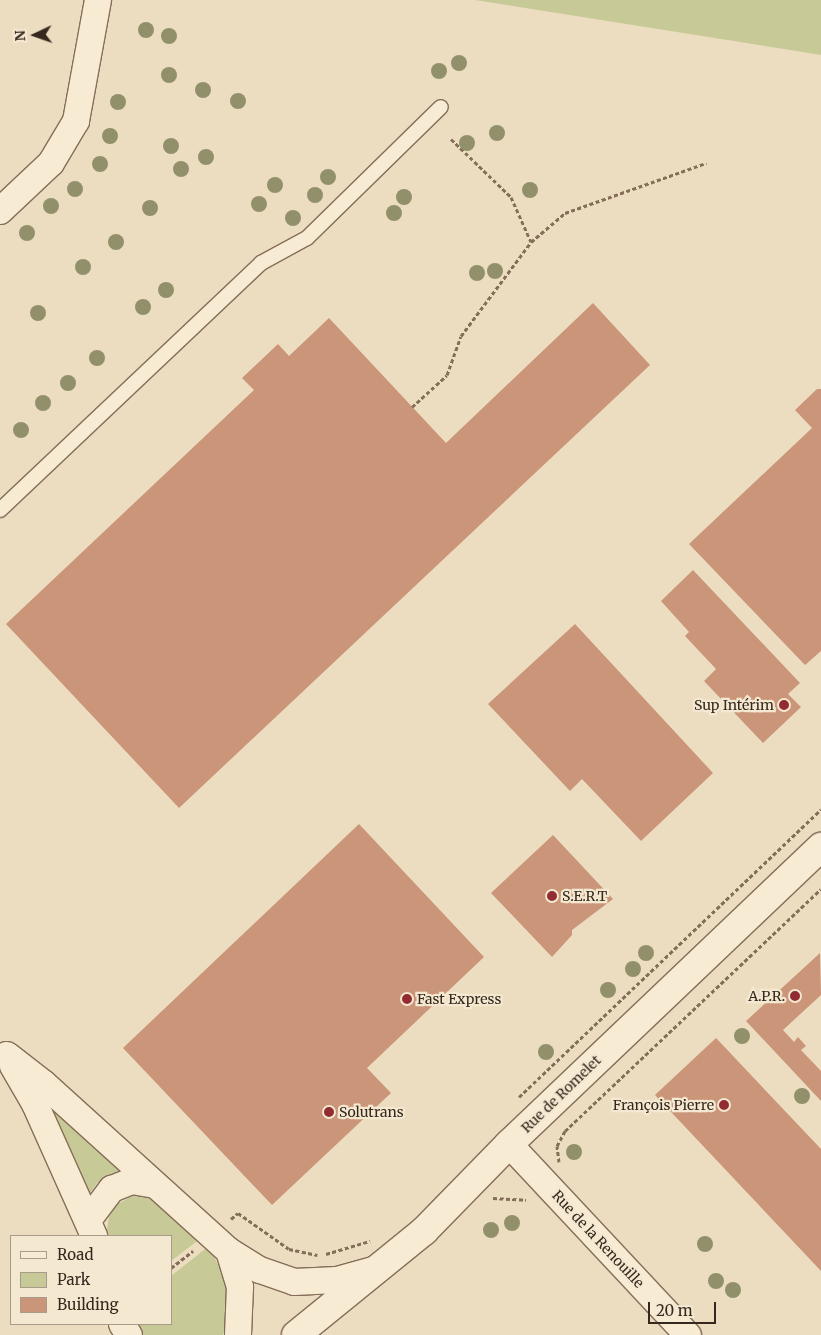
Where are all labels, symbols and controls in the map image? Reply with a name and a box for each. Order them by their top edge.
north arrow [10,10,60,60]
text: N [11,30,29,42]
place label: Sup Intérim [694,697,774,713]
marker: Sup Intérim [778,699,790,711]
place label: S.E.R.T [562,888,607,904]
marker: S.E.R.T [546,890,558,902]
place label: A.P.R. [748,988,785,1004]
marker: A.P.R. [789,990,801,1002]
place label: Fast Express [417,991,501,1007]
marker: Fast Express [401,993,413,1005]
street label: Rue de Romelet [518,1052,604,1136]
place label: François Pierre [613,1097,714,1113]
marker: François Pierre [718,1099,730,1111]
place label: Solutrans [339,1104,404,1120]
marker: Solutrans [323,1106,335,1118]
street label: Rue de la Renouille [549,1187,647,1291]
legend [10,1235,172,1325]
text: Road [57,1245,93,1264]
text: Park [57,1270,90,1289]
scale bar [651,1292,718,1324]
text: Building [57,1295,119,1314]
text: 20 m [656,1301,693,1320]

